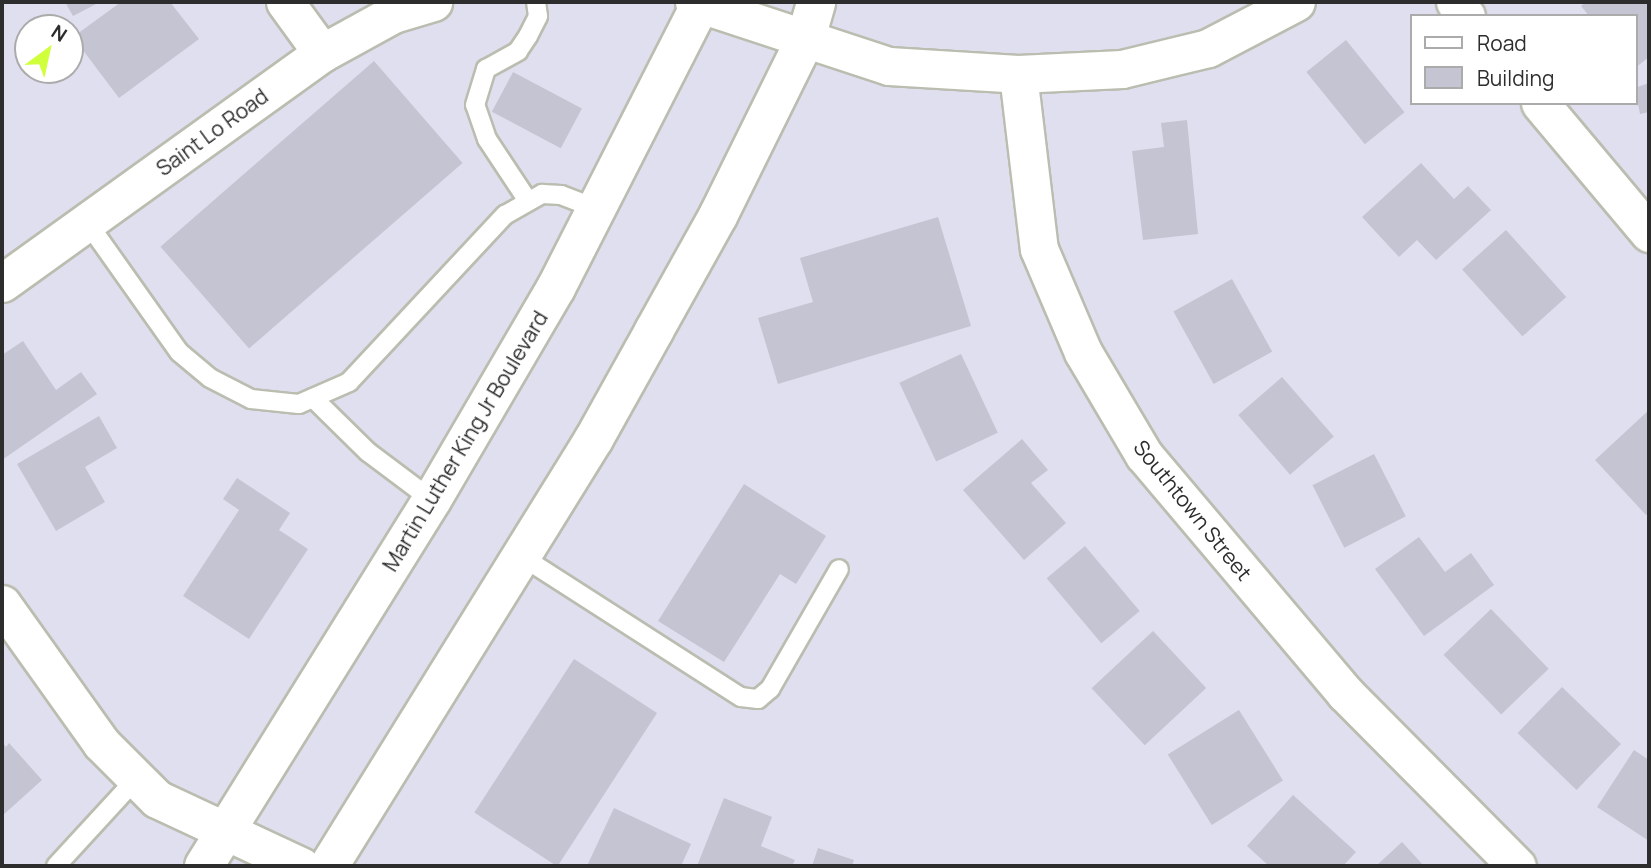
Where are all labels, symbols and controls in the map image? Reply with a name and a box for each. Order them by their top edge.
north arrow [14,14,84,84]
legend [1410,14,1637,105]
text: N [47,18,72,48]
text: Road [1477,29,1527,57]
text: Building [1477,64,1554,92]
street label: Saint Lo Road [151,83,273,181]
street label: Martin Luther King Jr Boulevard [377,306,553,576]
street label: Southtown Street [1129,435,1257,585]

